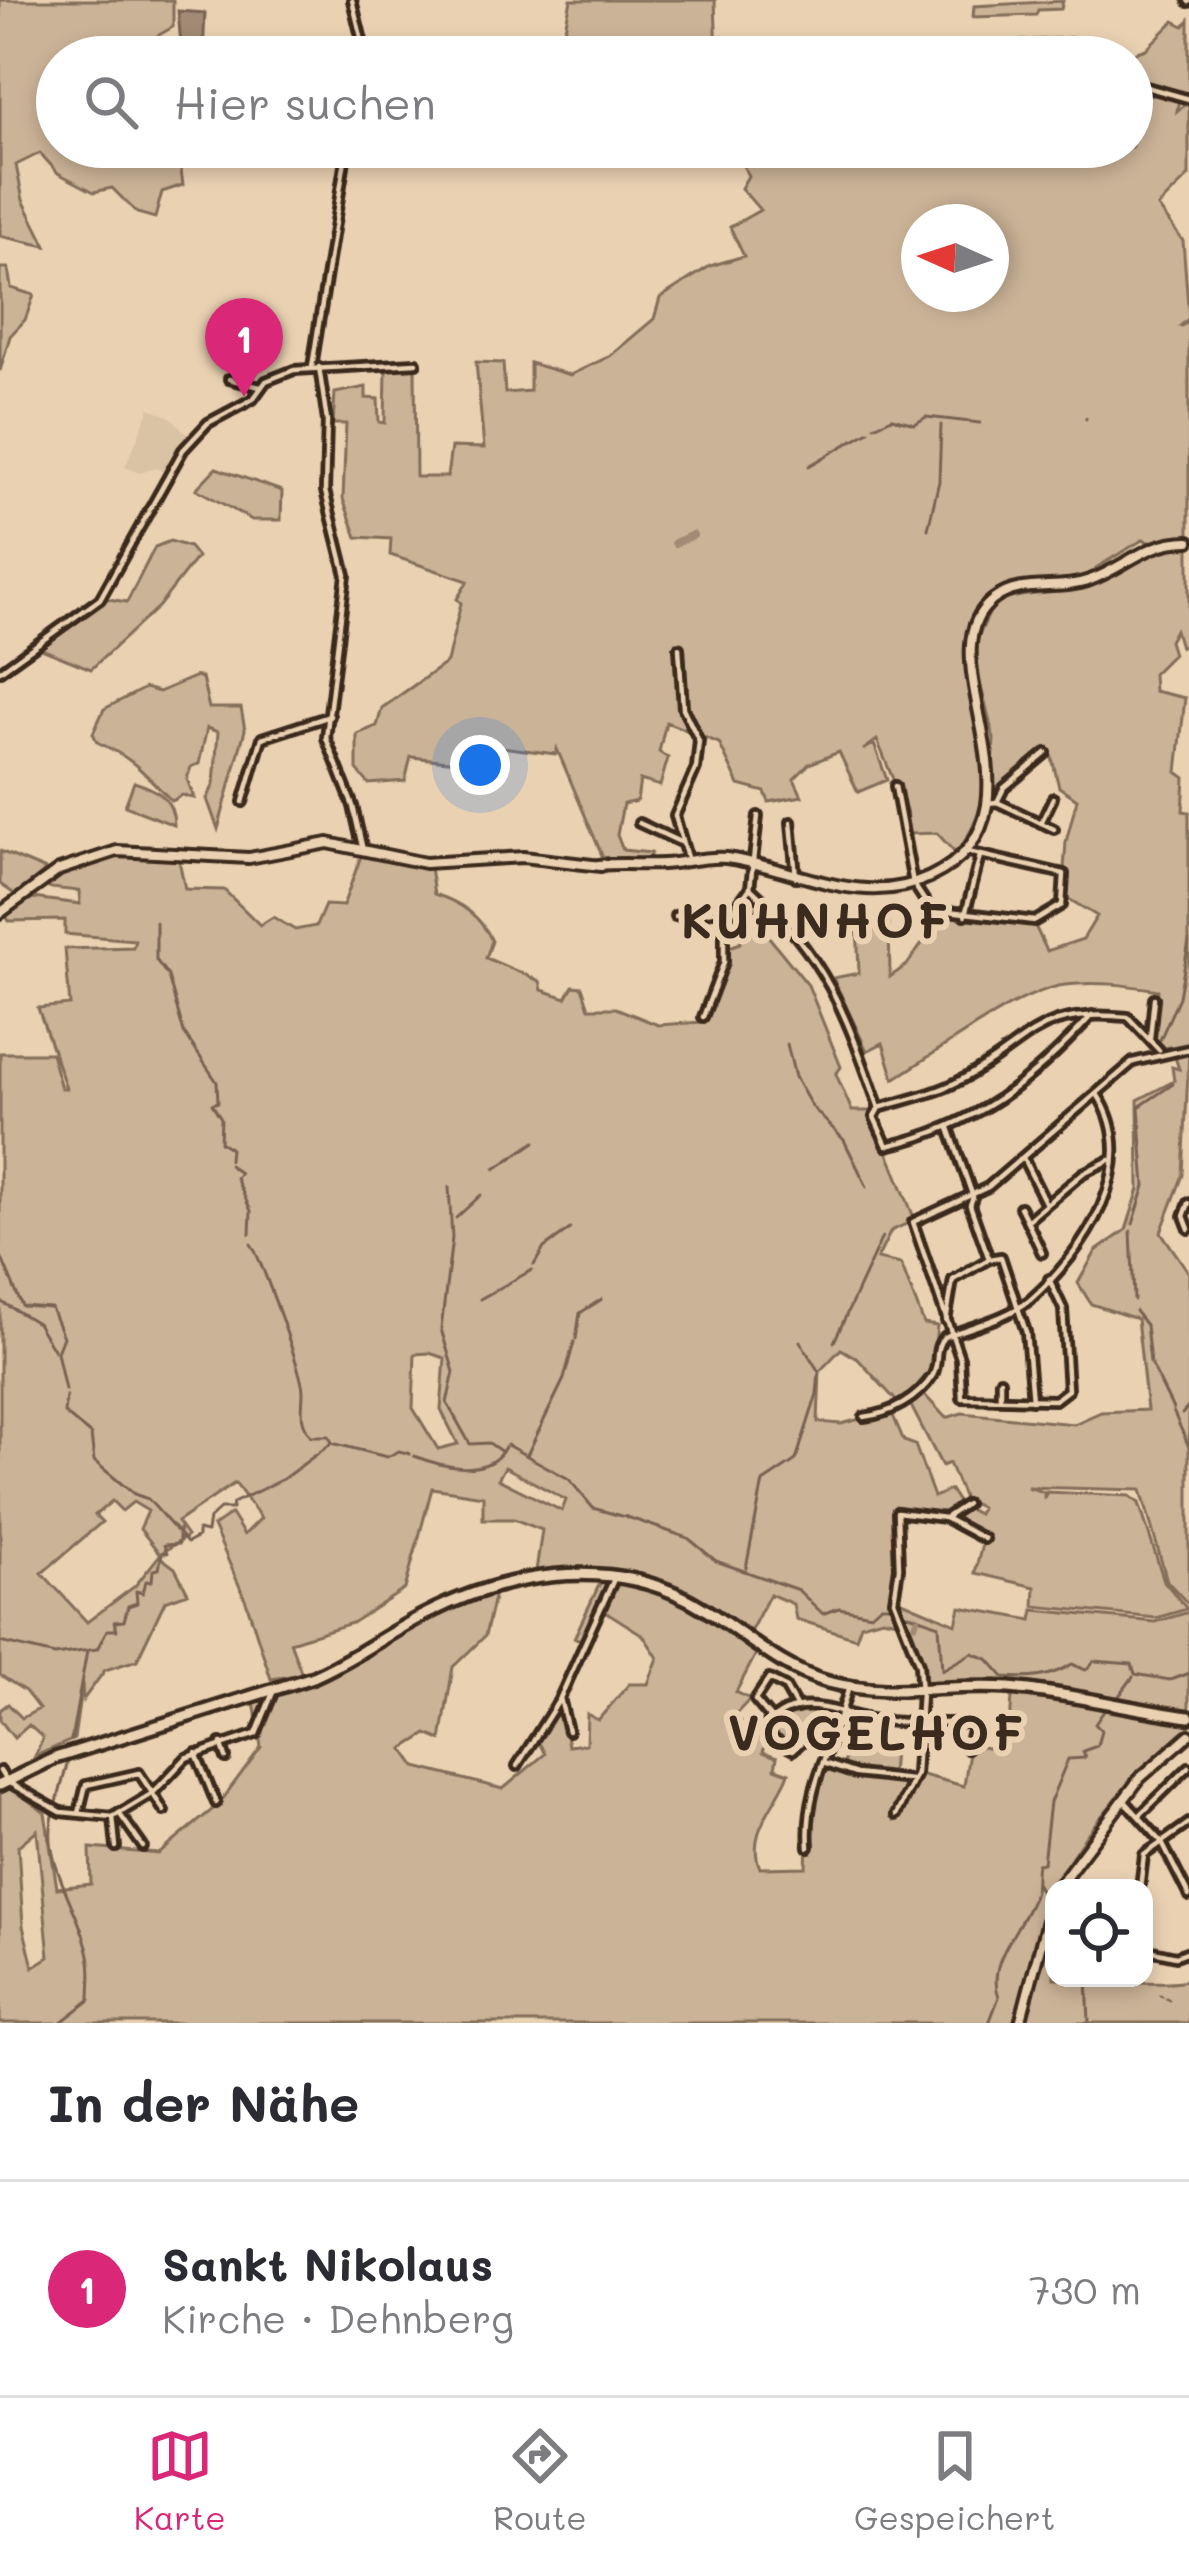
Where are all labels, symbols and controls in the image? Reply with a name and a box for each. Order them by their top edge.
search box [36,36,1153,168]
icon: search [78,69,144,135]
text: Hier suchen [174,73,436,131]
north arrow [901,204,1009,312]
pin: 1 [205,298,283,397]
your location [450,735,510,795]
district label: KUHNHOF [681,888,951,950]
district label: VOGELHOF [728,1700,1026,1762]
map controls [1045,1879,1153,1987]
button: locate [1045,1879,1153,1987]
text: In der Nähe [48,2068,359,2135]
text: Sankt Nikolaus [162,2234,493,2292]
text: 1 [78,2263,96,2314]
text: 730 m [1029,2263,1141,2314]
text: Kirche · Dehnberg [162,2292,514,2343]
tab: Karte [134,2423,226,2538]
tab: Route [493,2423,587,2538]
tab: Gespeichert [854,2423,1055,2538]

